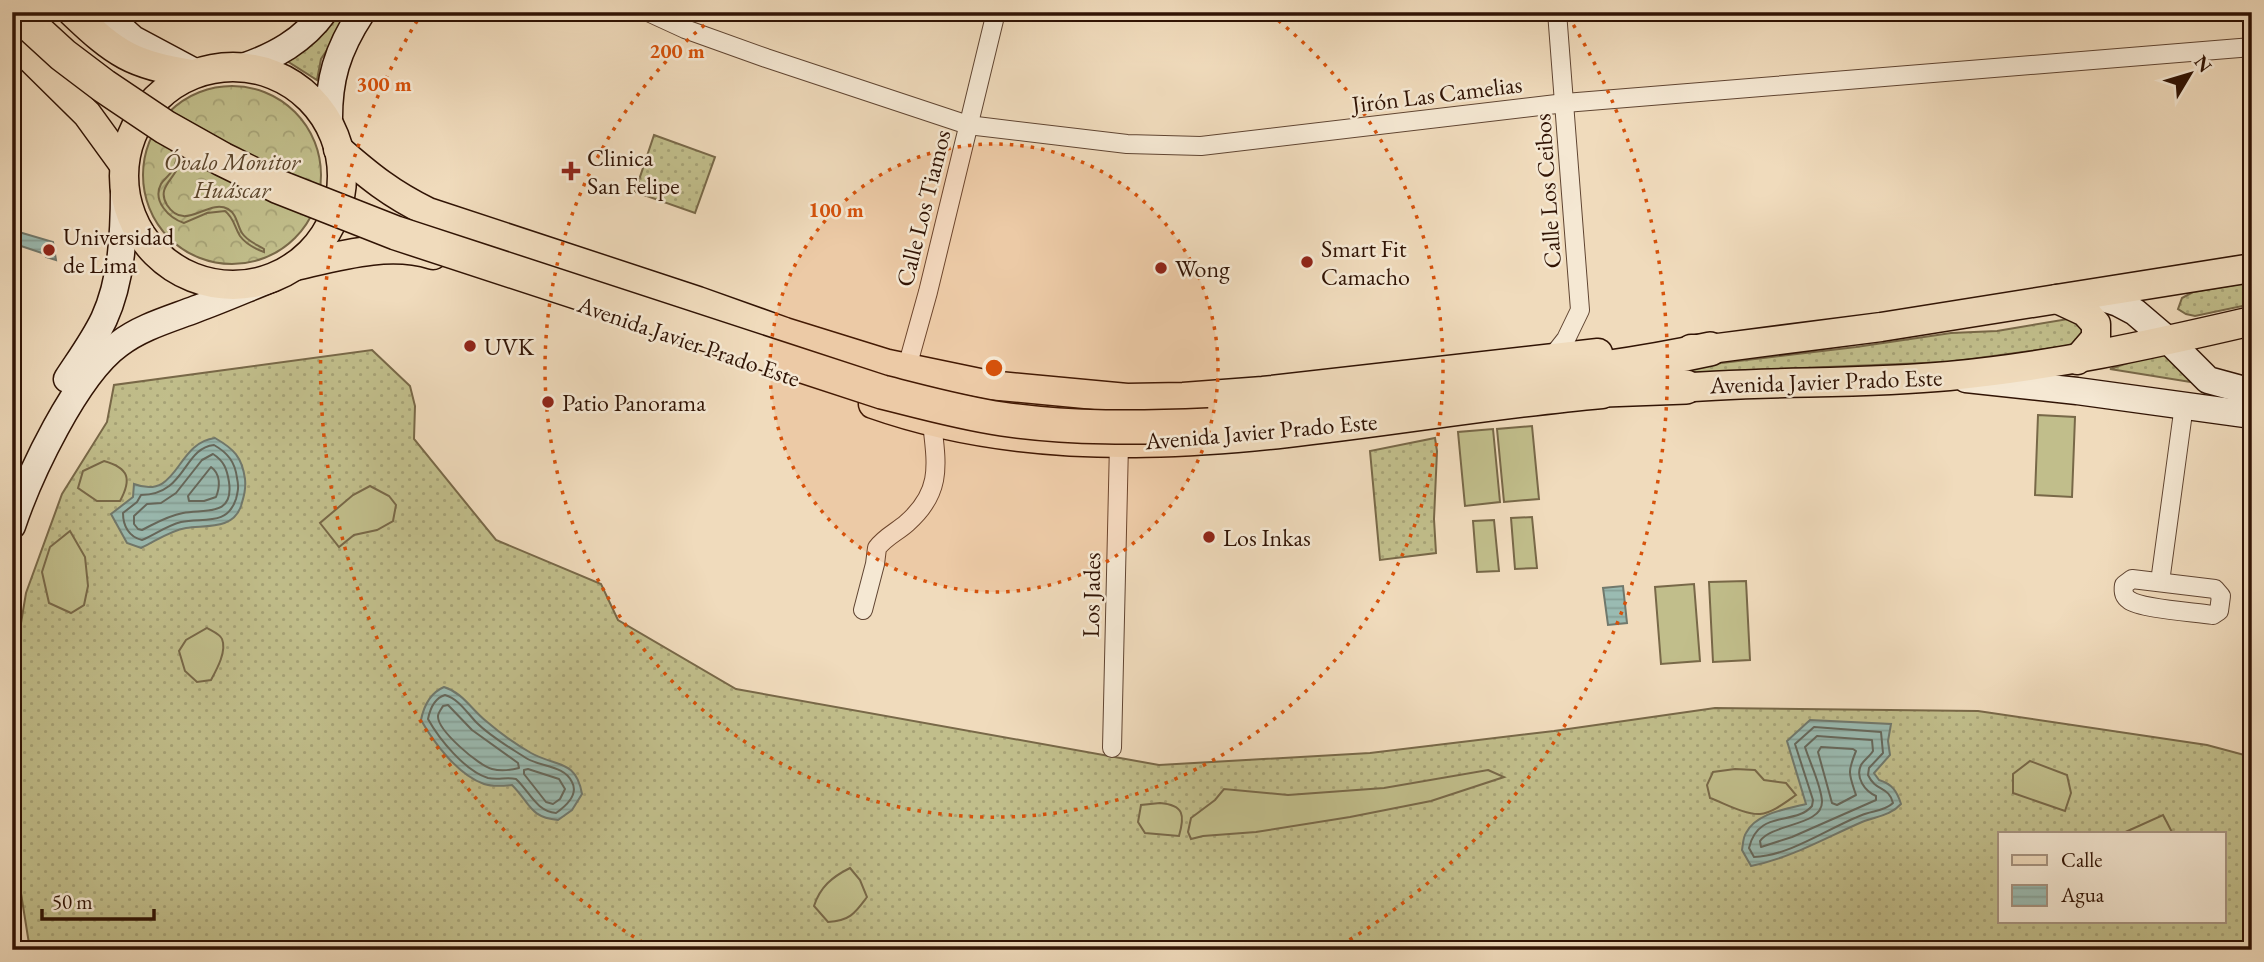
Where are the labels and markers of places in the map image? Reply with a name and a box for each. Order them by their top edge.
place label: Clinica San Felipe [587,142,680,201]
marker: Clinica San Felipe [561,161,581,181]
place label: Universidad de Lima [63,221,175,280]
place label: Smart Fit Camacho [1321,233,1410,292]
marker: Universidad de Lima [41,242,57,258]
place label: Wong [1175,253,1230,284]
marker: Smart Fit Camacho [1299,254,1315,270]
marker: Wong [1153,260,1169,276]
place label: UVK [484,331,535,362]
marker: UVK [462,338,478,354]
centre of rings [982,356,1006,380]
place label: Patio Panorama [562,387,706,418]
marker: Patio Panorama [540,394,556,410]
place label: Los Inkas [1223,522,1311,553]
marker: Los Inkas [1201,529,1217,545]

